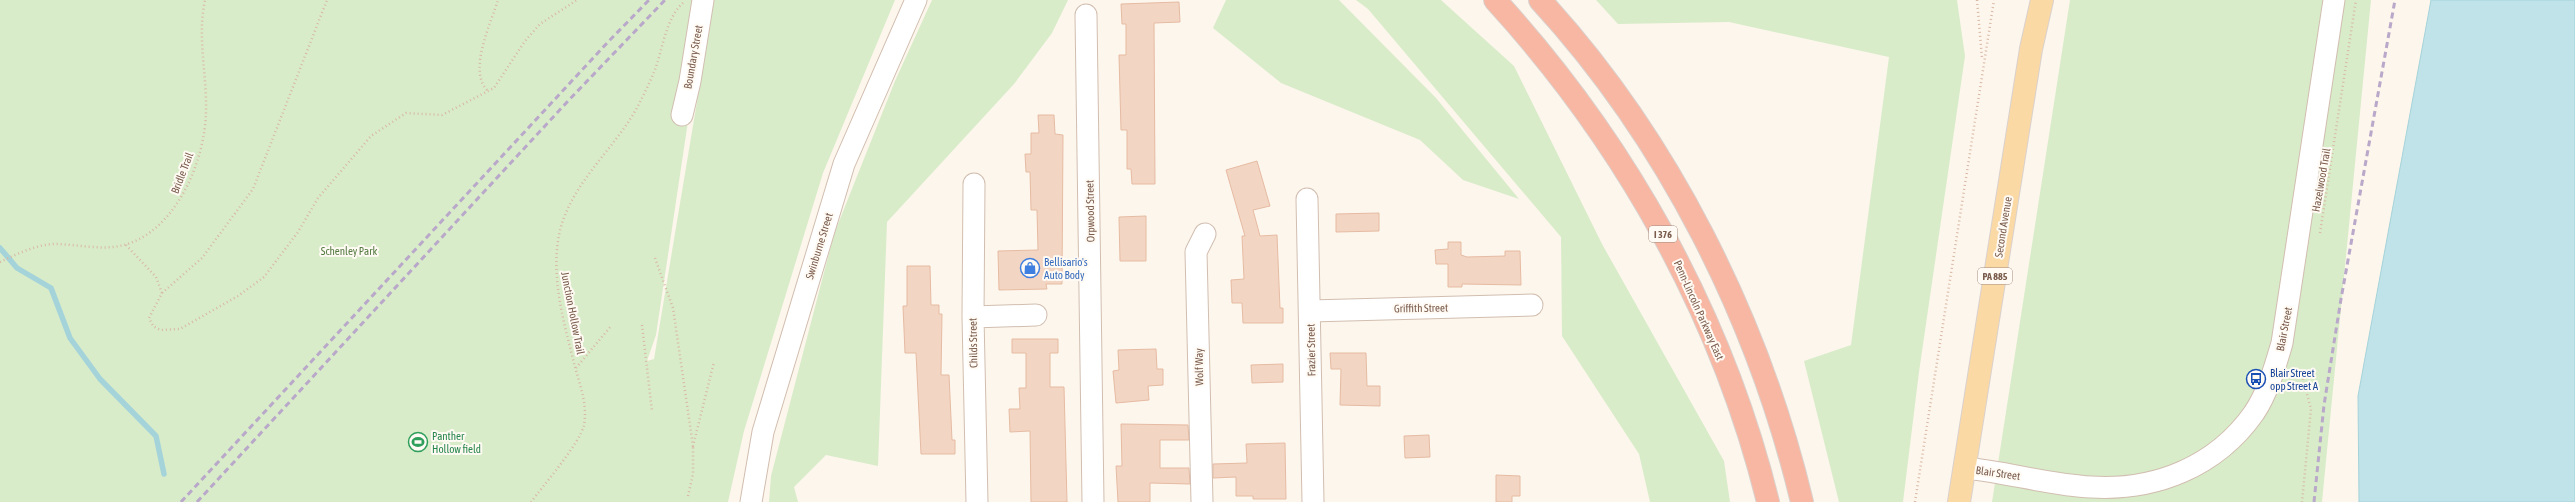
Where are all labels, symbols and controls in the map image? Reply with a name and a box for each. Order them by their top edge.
street label: Boundary Street [681,24,705,90]
street label: Hazelwood Trail [2309,147,2333,213]
street label: Bridle Trail [169,151,195,195]
street label: Orpwood Street [1083,180,1097,242]
street label: Second Avenue [1992,196,2014,258]
street label: Swinburne Street [803,211,835,281]
road number: I 376 [1649,226,1677,242]
park label: Schenley Park [321,245,377,257]
place label: Bellisario's Auto Body [1044,256,1088,281]
shop icon: Bellisario's Auto Body [1019,257,1041,279]
street label: Penn-Lincoln Parkway East [1672,258,1726,362]
road number: PA 885 [1978,268,2012,284]
street label: Junction Hollow Trail [559,271,587,356]
street label: Griffith Street [1394,302,1448,314]
street label: Blair Street [2274,306,2294,352]
street label: Childs Street [967,318,979,368]
street label: Frazier Street [1305,324,1317,376]
street label: Wolf Way [1193,348,1205,386]
place label: Blair Street opp Street A [2270,367,2319,392]
bus stop icon: Blair Street opp Street A [2245,368,2267,390]
place label: Panther Hollow field [432,430,481,455]
sports icon: Panther Hollow field [407,431,429,453]
street label: Blair Street [1975,464,2021,482]

